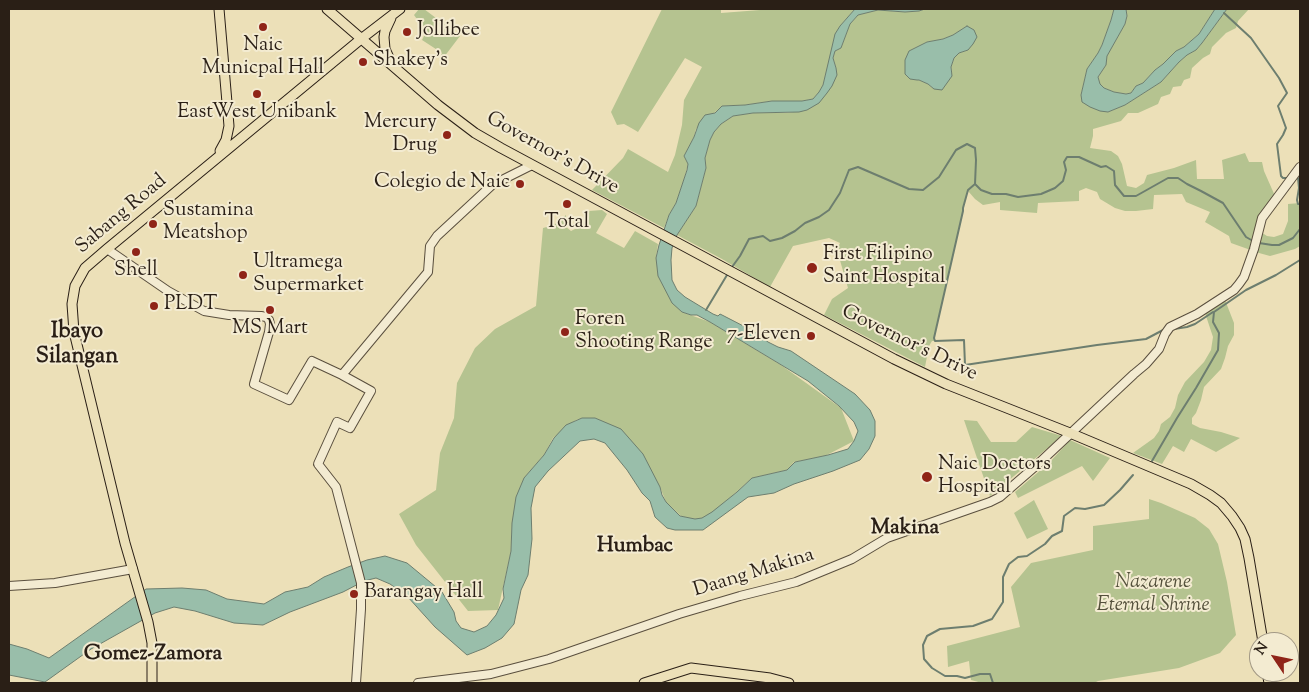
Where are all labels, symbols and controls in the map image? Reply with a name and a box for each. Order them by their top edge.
place label: Jollibee [417,20,480,44]
marker: Naic Municpal Hall [257,21,269,33]
marker: Jollibee [401,26,413,38]
place label: Naic Municpal Hall [202,35,324,82]
place label: Shakey's [373,50,448,74]
marker: Shakey's [357,56,369,68]
marker: EastWest Unibank [251,88,263,100]
place label: EastWest Unibank [177,102,337,126]
street label: Governor's Drive [481,108,623,200]
place label: Mercury Drug [364,112,437,159]
marker: Mercury Drug [441,129,453,141]
street label: Sabang Road [72,170,172,260]
place label: Colegio de Naic [374,172,510,196]
marker: Colegio de Naic [514,178,526,190]
marker: Total [561,198,573,210]
place label: Sustamina Meatshop [163,200,254,247]
place label: Total [545,212,589,236]
marker: Sustamina Meatshop [147,218,159,230]
place label: First Filipino Saint Hospital [823,244,945,291]
marker: Shell [130,246,142,258]
place label: Ultramega Supermarket [253,252,364,299]
place label: Shell [114,260,158,284]
marker: First Filipino Saint Hospital [805,261,819,275]
marker: Ultramega Supermarket [237,269,249,281]
place label: PLDT [164,294,217,318]
marker: PLDT [148,300,160,312]
street label: Governor's Drive [837,301,981,387]
marker: MS Mart [264,304,276,316]
place label: Foren Shooting Range [575,309,713,356]
place label: MS Mart [232,318,308,342]
district label: Ibayo Silangan [36,320,118,372]
place label: 7-Eleven [727,324,801,348]
marker: Foren Shooting Range [559,326,571,338]
marker: 7-Eleven [805,330,817,342]
place label: Naic Doctors Hospital [938,454,1051,501]
marker: Naic Doctors Hospital [920,470,934,484]
district label: Makina [871,516,939,542]
district label: Humbac [597,534,673,560]
street label: Daang Makina [691,544,817,604]
park label: Nazarene Eternal Shrine [1096,572,1210,619]
place label: Barangay Hall [364,582,483,606]
marker: Barangay Hall [348,588,360,600]
north arrow [1249,632,1299,682]
text: N [1251,639,1274,659]
district label: Gomez-Zamora [84,642,222,668]

